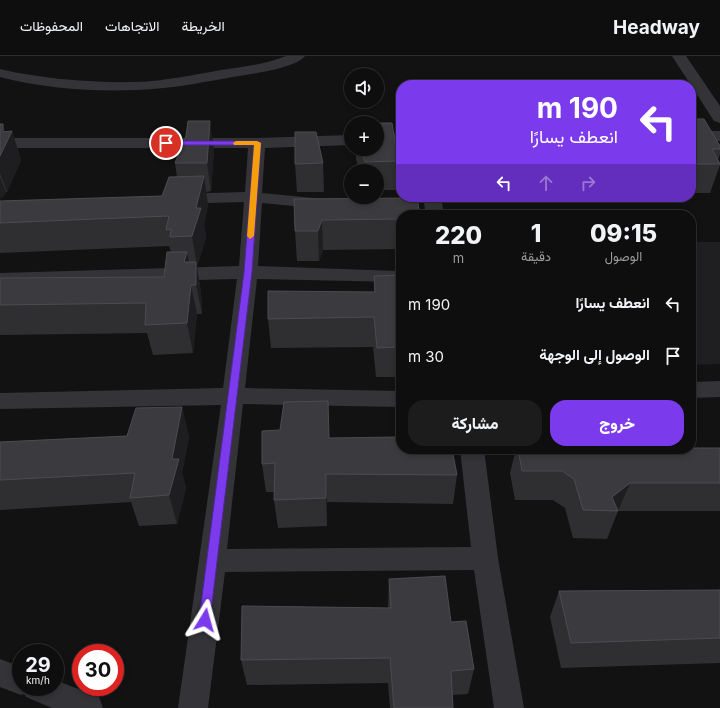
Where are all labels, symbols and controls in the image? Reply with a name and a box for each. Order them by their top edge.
text: Headway [613,16,700,39]
text: المحفوظات [20,17,83,34]
text: الاتجاهات [105,17,159,34]
text: الخريطة [181,17,225,34]
map controls [344,68,384,204]
button: sound [344,68,384,108]
text: 190 m [537,91,618,125]
icon: left [632,96,684,148]
button: + [344,116,384,156]
pin [149,126,183,160]
text: انعطف يسارًا [530,126,618,147]
icon: arrive [155,132,177,154]
button: − [344,164,384,204]
icon: left [493,172,515,194]
icon: ahead [535,172,557,194]
icon: right [577,172,599,194]
text: 1 [531,219,541,248]
text: 09:15 [590,219,657,248]
text: 220 [435,221,482,250]
text: دقيقة [521,248,551,264]
text: الوصول [605,248,642,264]
text: m [453,250,464,266]
text: انعطف يسارًا [575,293,650,312]
icon: left [662,293,684,315]
text: 190 m [408,295,450,314]
text: الوصول إلى الوجهة [539,345,650,364]
icon: arrive [662,345,684,367]
text: 30 m [408,347,444,366]
button: مشاركة [408,400,542,446]
button: خروج [550,400,684,446]
position arrow [184,599,226,641]
speed limit sign: 30 [72,644,124,696]
text: 29 [25,653,51,677]
text: km/h [26,674,50,686]

